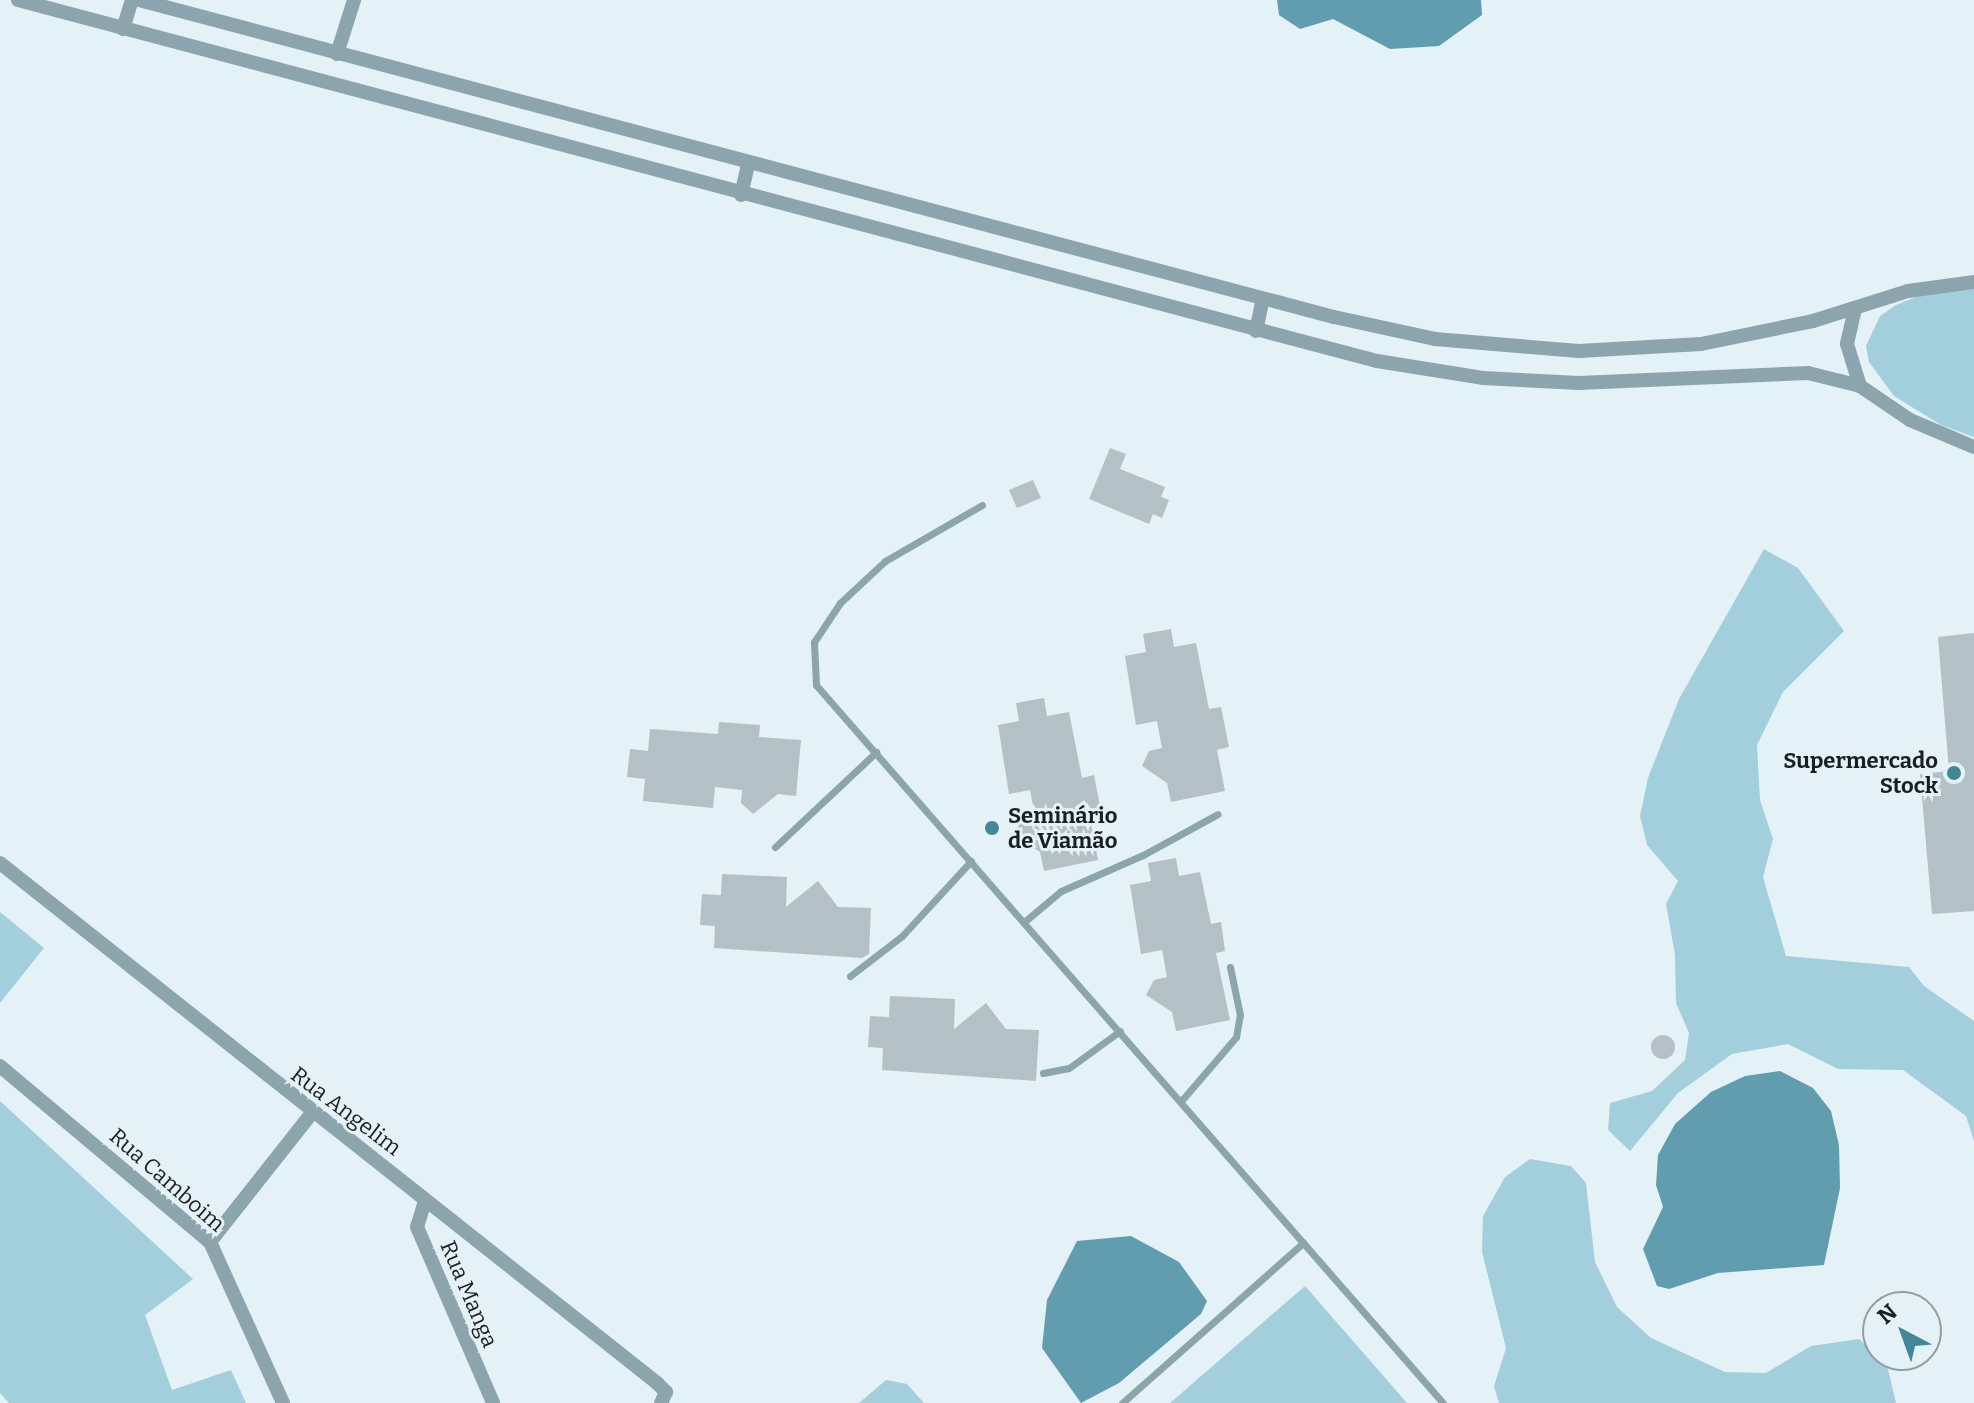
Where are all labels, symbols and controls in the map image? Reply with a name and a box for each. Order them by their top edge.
place label: Supermercado Stock [1783,747,1938,798]
marker: Supermercado Stock [1945,764,1963,782]
place label: Seminário de Viamão [1008,802,1118,854]
marker: Seminário de Viamão [983,819,1001,837]
street label: Rua Angelim [286,1061,406,1161]
street label: Rua Camboim [104,1123,230,1237]
street label: Rua Manga [435,1237,503,1351]
north arrow [1862,1291,1942,1371]
text: N [1872,1298,1902,1330]

